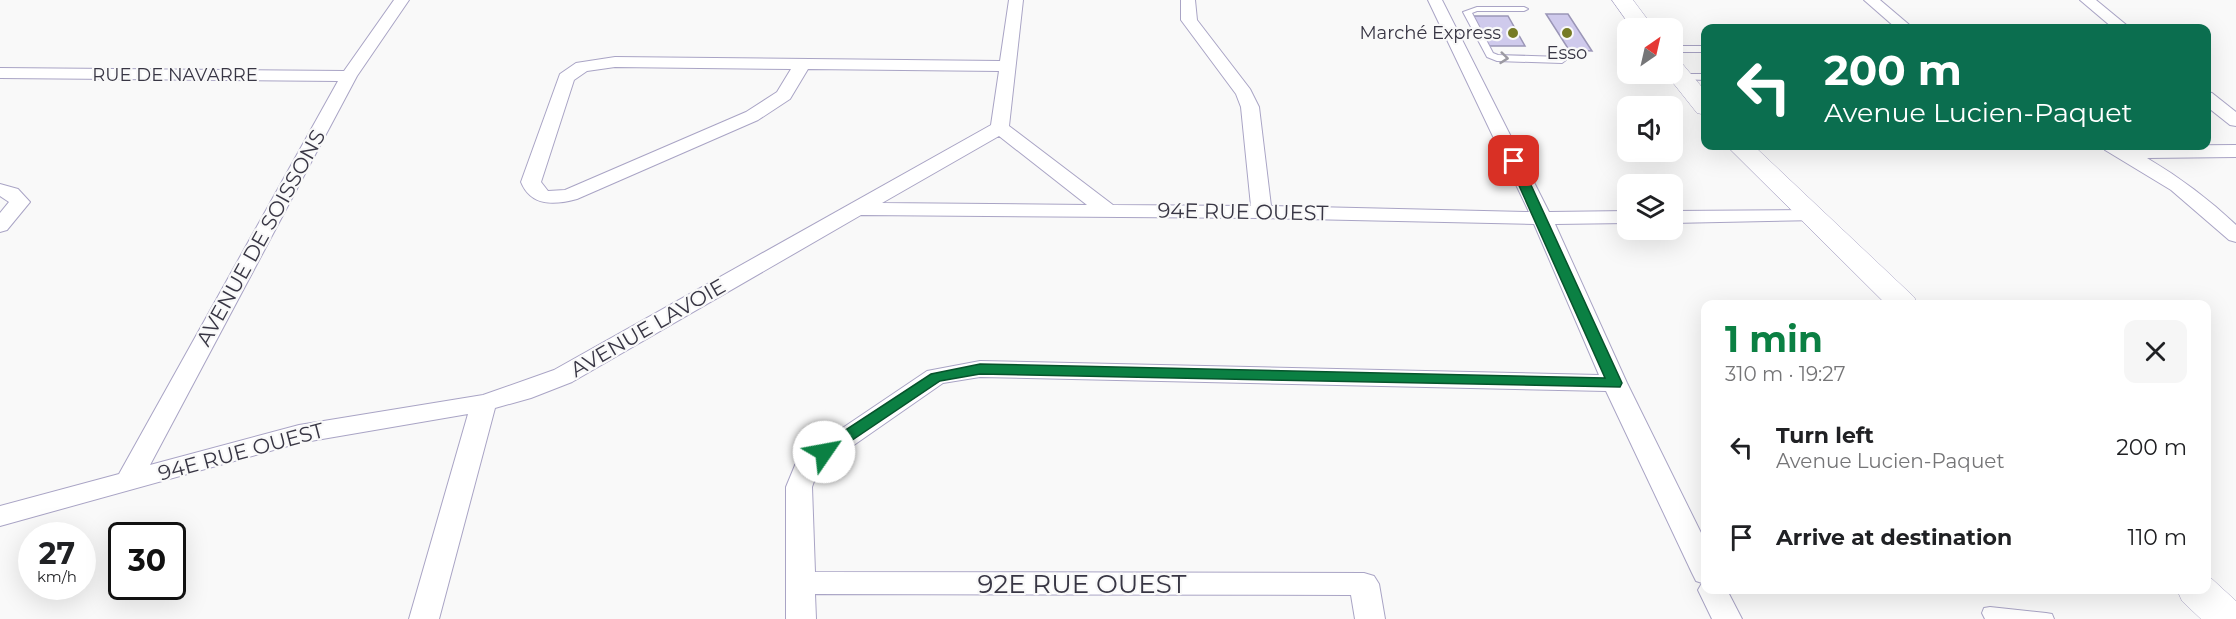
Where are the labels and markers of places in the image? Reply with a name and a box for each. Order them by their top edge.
place label: Marché Express [1359,22,1501,44]
marker: Marché Express [1506,26,1520,40]
marker: Esso [1560,26,1574,40]
place label: Esso [1547,42,1587,64]
pin [1488,135,1539,186]

